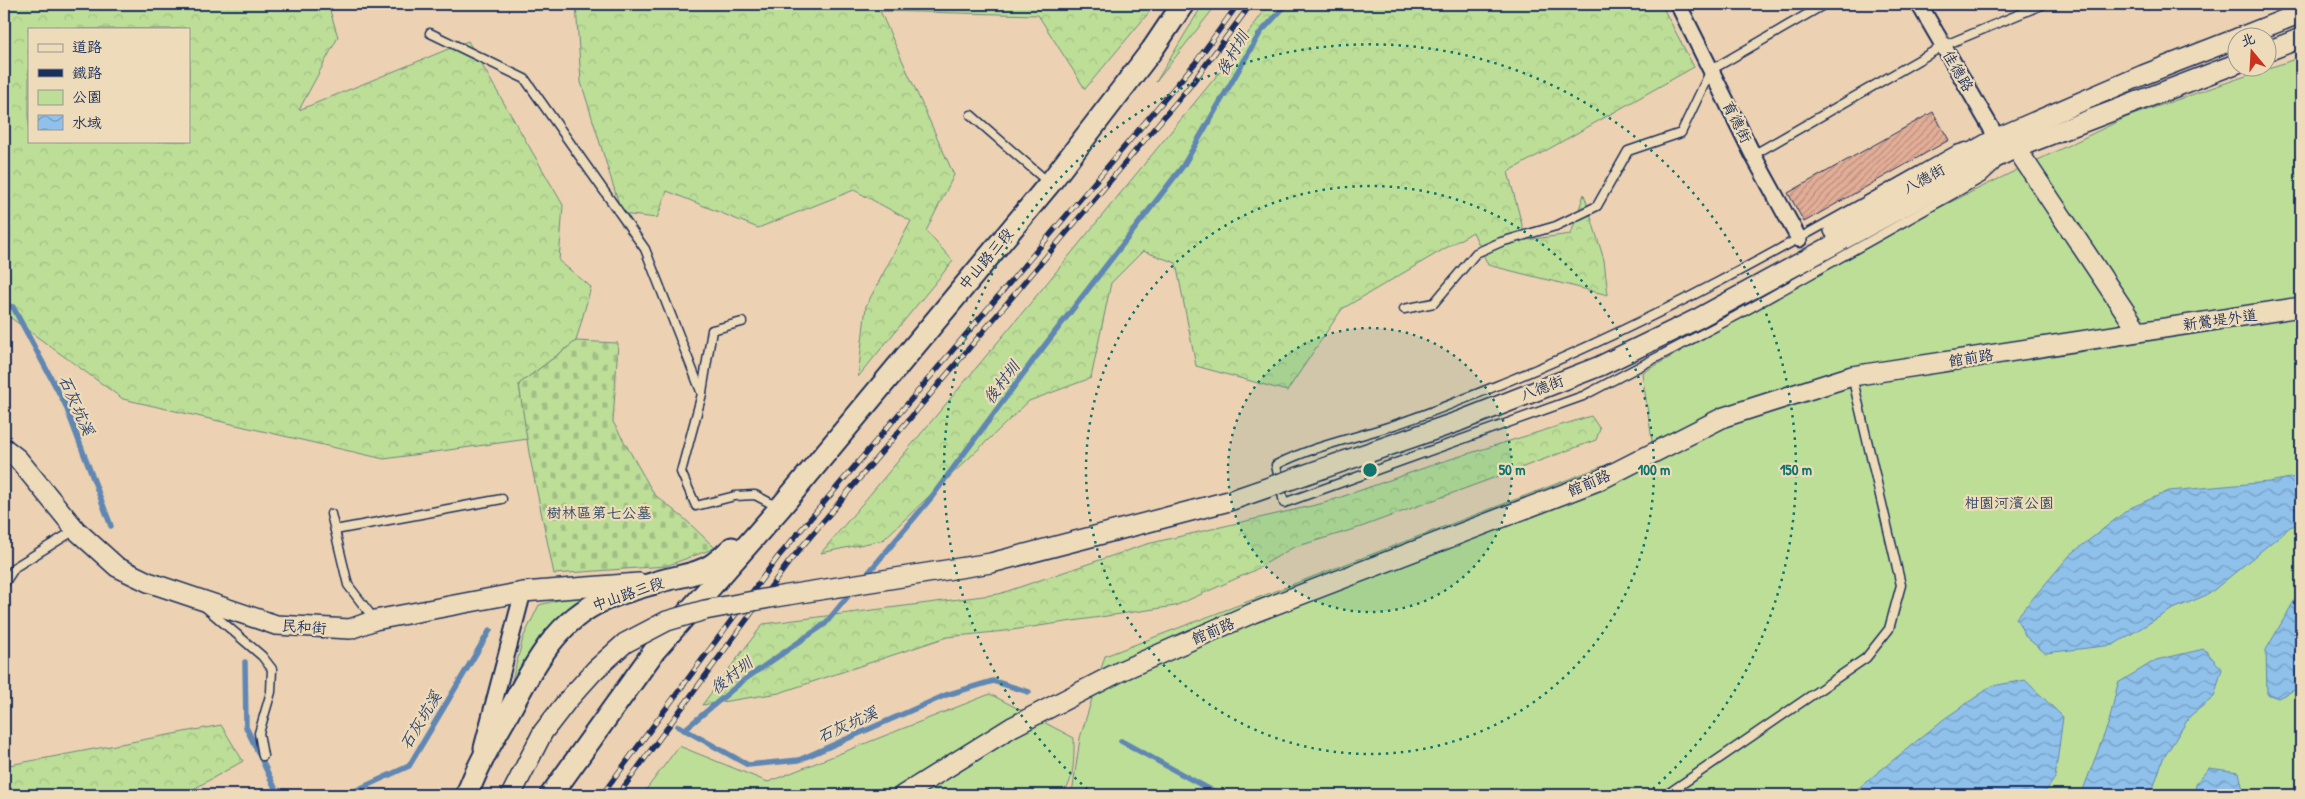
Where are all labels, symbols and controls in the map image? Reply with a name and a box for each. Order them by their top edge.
water label: 後村圳 [1210,25,1255,79]
legend [28,28,190,142]
north arrow [2228,28,2278,78]
text: 北 [2238,28,2257,50]
text: 道路 [72,36,102,57]
street label: 佳德路 [1938,46,1979,95]
text: 鐵路 [72,62,102,83]
text: 公園 [72,86,102,107]
street label: 育德街 [1718,97,1757,147]
text: 水域 [72,112,102,133]
street label: 八德街 [1899,158,1949,199]
street label: 中山路三段 [953,223,1018,294]
street label: 新鶯堤外道 [2181,304,2259,335]
street label: 館前路 [1947,344,1995,371]
water label: 後村圳 [978,355,1025,408]
street label: 八德街 [1517,370,1567,405]
water label: 石灰坑溪 [54,371,100,440]
text: 50 m [1499,459,1525,480]
text: 100 m [1638,459,1670,480]
text: 150 m [1780,459,1812,480]
centre of rings [1361,461,1379,479]
street label: 館前路 [1564,464,1614,501]
park label: 柑園河濱公園 [1964,492,2054,513]
park label: 樹林區第七公墓 [546,502,652,523]
street label: 中山路三段 [589,571,667,616]
street label: 館前路 [1188,612,1238,649]
street label: 民和街 [281,614,327,639]
water label: 後村圳 [705,650,758,698]
water label: 石灰坑溪 [394,686,446,753]
water label: 石灰坑溪 [813,701,882,747]

